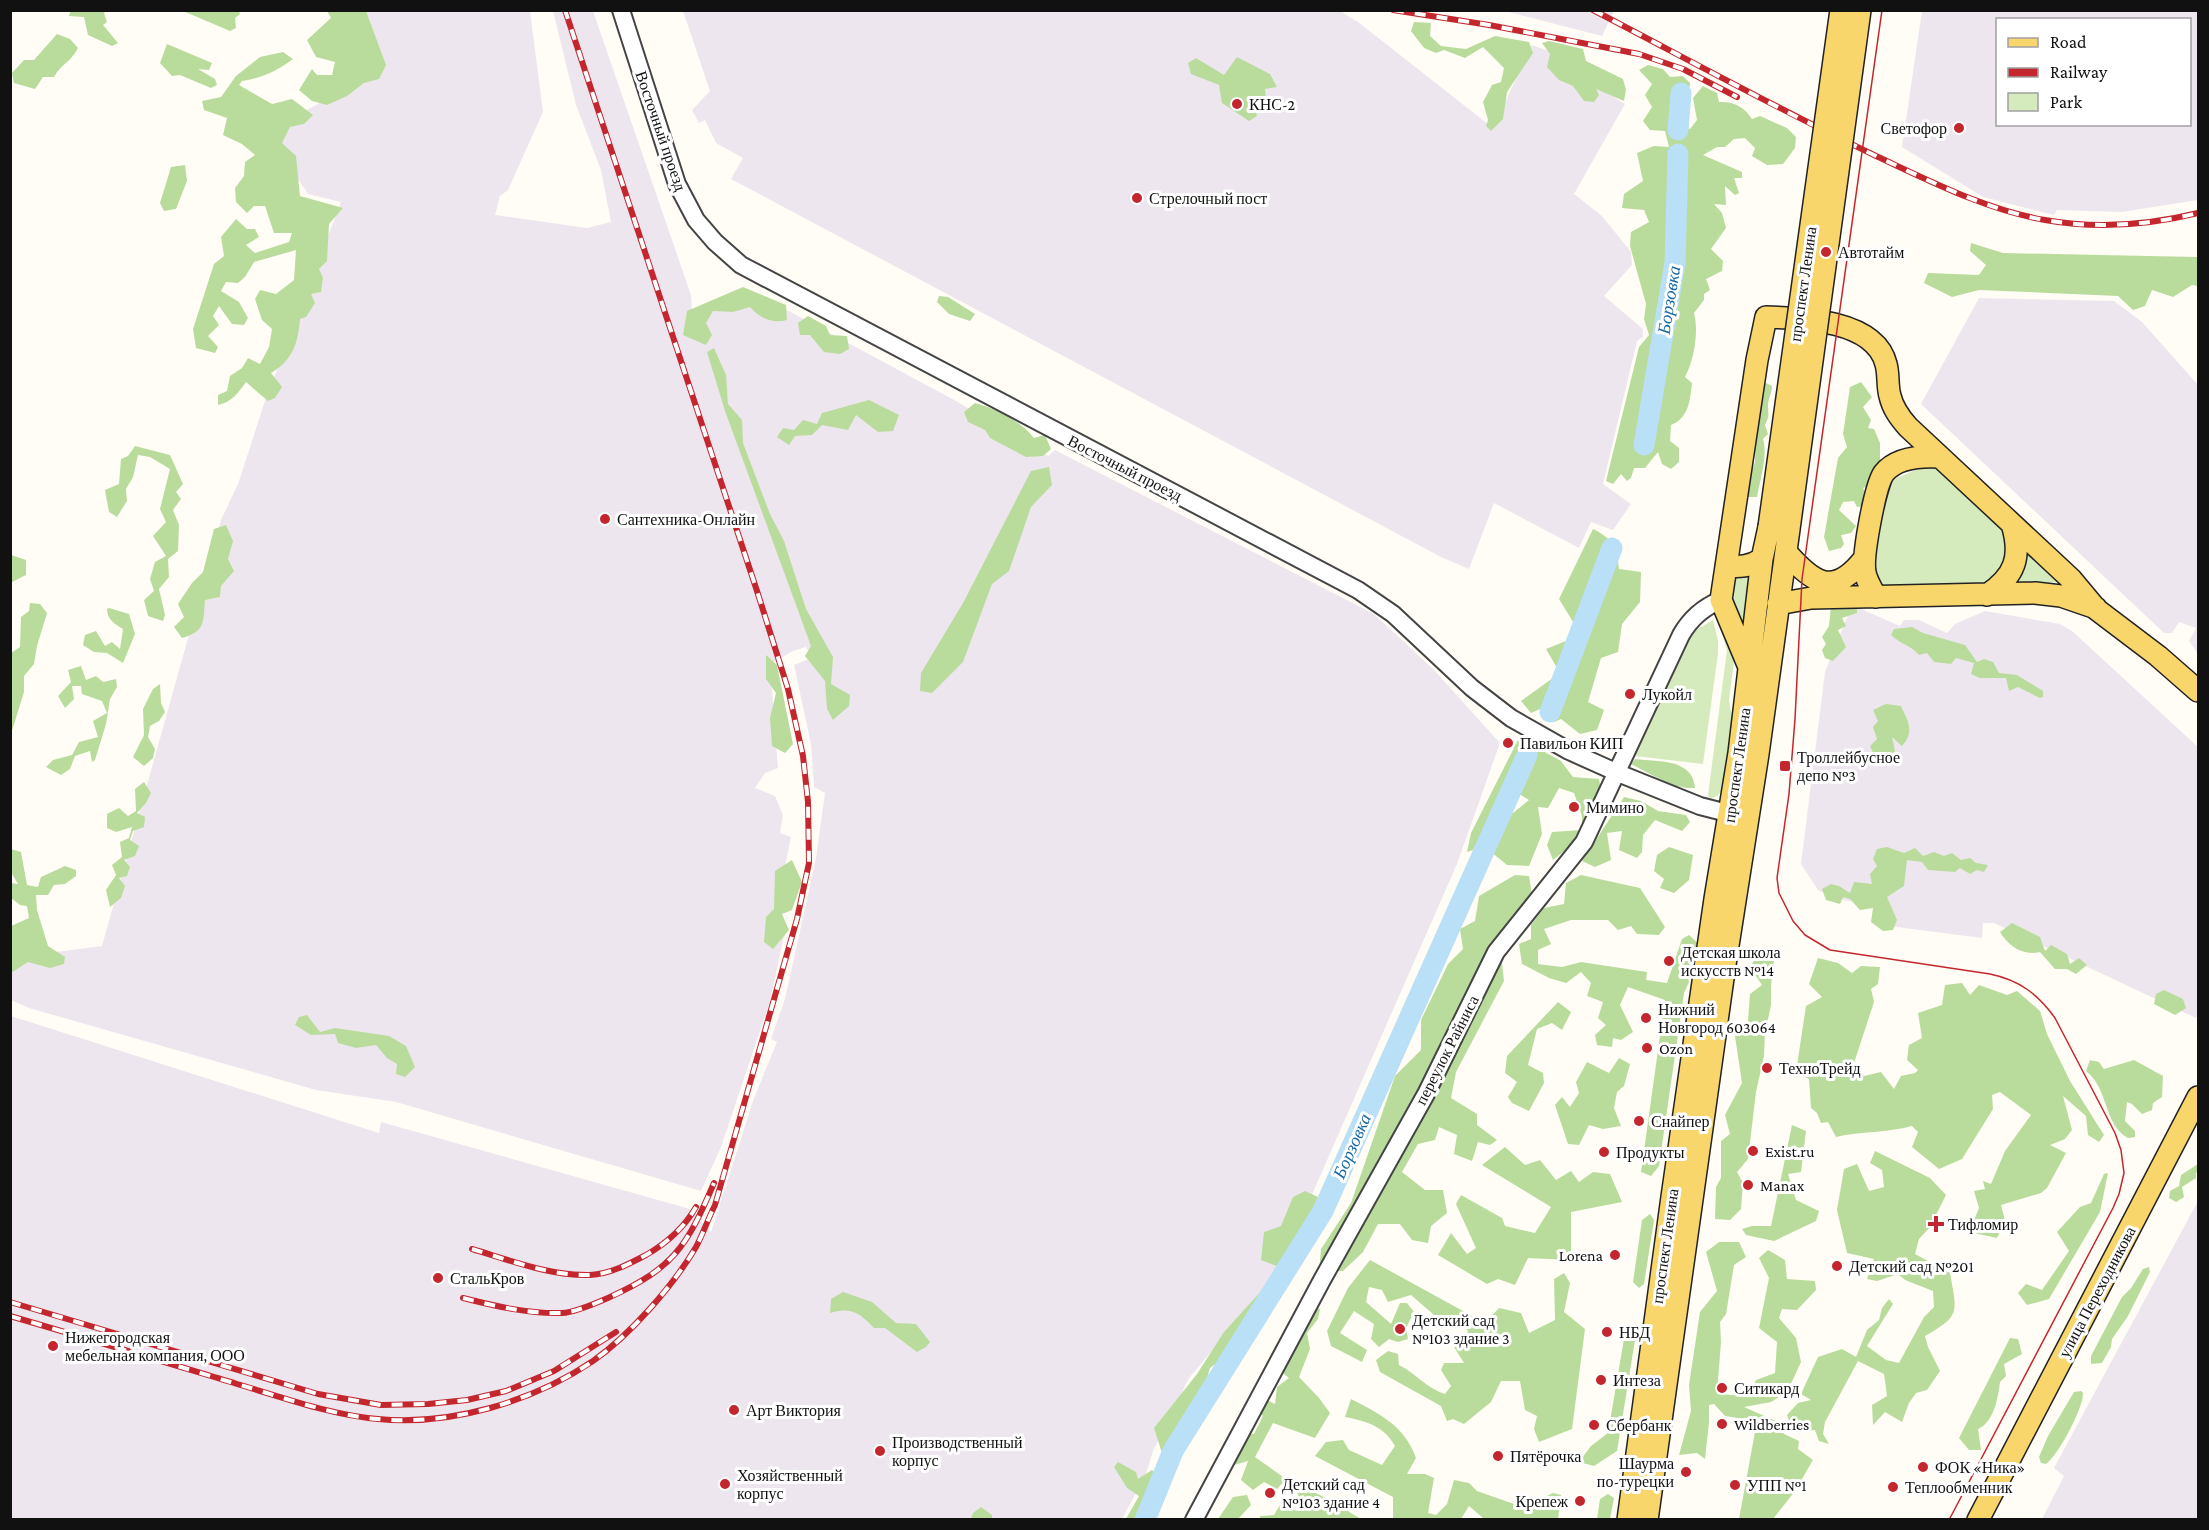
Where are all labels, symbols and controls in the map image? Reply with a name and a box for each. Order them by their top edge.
legend [1996,18,2191,126]
text: Road [2050,32,2087,52]
text: Railway [2050,62,2108,82]
street label: Восточный проезд [632,69,689,194]
text: Park [2050,92,2082,112]
place label: КНС-2 [1249,96,1295,113]
marker: КНС-2 [1230,97,1244,111]
place label: Светофор [1881,120,1947,138]
marker: Светофор [1952,121,1966,135]
place label: Стрелочный пост [1149,190,1267,208]
marker: Стрелочный пост [1130,191,1144,205]
street label: проспект Ленина [1787,225,1820,343]
place label: Автотайм [1838,244,1904,261]
marker: Автотайм [1819,245,1833,259]
water label: Борзовка [1654,264,1684,337]
street label: Восточный проезд [1065,432,1185,505]
place label: Сантехника-Онлайн [617,511,756,528]
marker: Сантехника-Онлайн [598,512,612,526]
place label: Лукойл [1642,686,1692,704]
marker: Лукойл [1623,687,1637,701]
street label: проспект Ленина [1721,706,1754,824]
place label: Павильон КИП [1520,735,1624,752]
marker: Павильон КИП [1501,736,1515,750]
place label: Троллейбусное депо №3 [1797,749,1900,785]
marker: Троллейбусное депо №3 [1778,759,1792,773]
place label: Мимино [1586,799,1644,816]
marker: Мимино [1567,800,1581,814]
place label: Детская школа искусств №14 [1681,944,1781,980]
marker: Детская школа искусств №14 [1662,954,1676,968]
street label: переулок Райниса [1412,992,1483,1108]
place label: Нижний Новгород 603064 [1658,1001,1776,1037]
marker: Нижний Новгород 603064 [1639,1011,1653,1025]
place label: Ozon [1659,1040,1693,1057]
marker: Ozon [1640,1041,1654,1055]
place label: ТехноТрейд [1779,1060,1861,1078]
marker: ТехноТрейд [1760,1061,1774,1075]
water label: Борзовка [1328,1110,1375,1182]
place label: Снайпер [1651,1113,1710,1131]
marker: Снайпер [1632,1114,1646,1128]
place label: Exist.ru [1765,1143,1815,1160]
place label: Продукты [1616,1144,1685,1162]
marker: Exist.ru [1746,1144,1760,1158]
marker: Продукты [1597,1145,1611,1159]
place label: Manax [1760,1177,1805,1194]
marker: Manax [1741,1178,1755,1192]
street label: проспект Ленина [1649,1187,1682,1305]
place label: Тифломир [1948,1216,2018,1234]
marker: Тифломир [1929,1217,1943,1231]
street label: улица Переходникова [2055,1224,2140,1361]
place label: Lorena [1559,1247,1604,1264]
marker: Lorena [1608,1248,1622,1262]
place label: Детский сад №201 [1849,1258,1974,1276]
marker: Детский сад №201 [1830,1259,1844,1273]
place label: СтальКров [450,1270,525,1288]
marker: СтальКров [431,1271,445,1285]
place label: Детский сад №103 здание 3 [1412,1312,1510,1348]
marker: Детский сад №103 здание 3 [1393,1322,1407,1336]
place label: НБД [1619,1324,1650,1342]
marker: НБД [1600,1325,1614,1339]
place label: Нижегородская мебельная компания, ООО [65,1329,245,1364]
marker: Нижегородская мебельная компания, ООО [46,1339,60,1353]
place label: Интеза [1613,1372,1661,1389]
marker: Интеза [1594,1373,1608,1387]
place label: Ситикард [1734,1380,1799,1398]
marker: Ситикард [1715,1381,1729,1395]
place label: Арт Виктория [746,1402,841,1420]
marker: Арт Виктория [727,1403,741,1417]
place label: Wildberries [1734,1416,1809,1433]
place label: Сбербанк [1606,1417,1672,1435]
marker: Wildberries [1715,1417,1729,1431]
marker: Сбербанк [1587,1418,1601,1432]
place label: Производственный корпус [892,1434,1023,1470]
marker: Производственный корпус [873,1444,887,1458]
place label: Пятёрочка [1510,1448,1581,1466]
marker: Пятёрочка [1491,1449,1505,1463]
place label: Шаурма по-турецки [1597,1455,1674,1491]
place label: ФОК «Ника» [1935,1459,2025,1476]
marker: ФОК «Ника» [1916,1460,1930,1474]
marker: Шаурма по-турецки [1679,1465,1693,1479]
place label: Хозяйственный корпус [737,1467,843,1503]
place label: Детский сад №103 здание 4 [1282,1476,1380,1512]
marker: Хозяйственный корпус [718,1477,732,1491]
place label: УПП №1 [1747,1477,1807,1494]
marker: УПП №1 [1728,1478,1742,1492]
place label: Теплообменник [1905,1479,2013,1496]
marker: Теплообменник [1886,1480,1900,1494]
marker: Детский сад №103 здание 4 [1263,1486,1277,1500]
place label: Крепеж [1516,1493,1569,1511]
marker: Крепеж [1573,1494,1587,1508]

